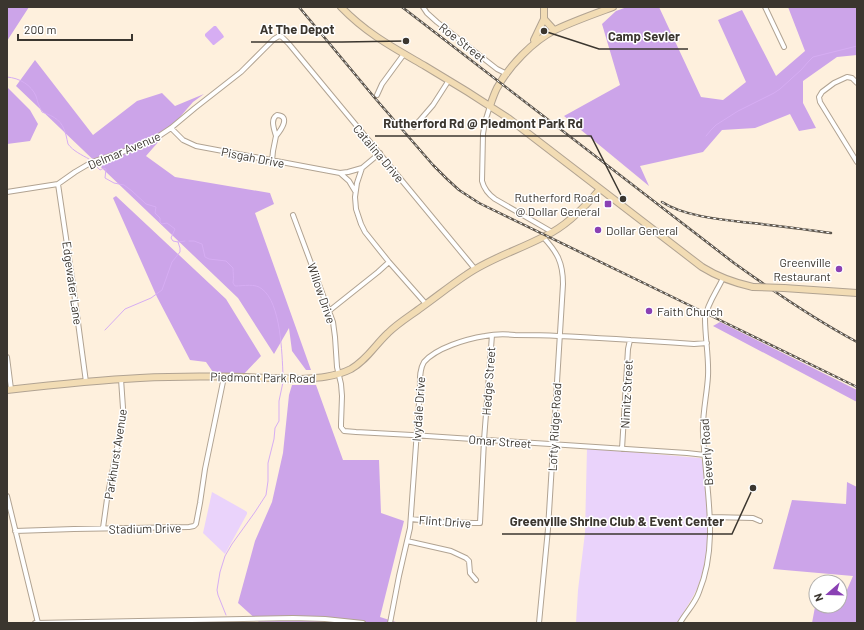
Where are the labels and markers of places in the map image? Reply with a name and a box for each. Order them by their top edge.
callout: At The Depot [251,17,342,42]
callout: Camp Sevier [599,24,688,49]
callout: Rutherford Rd @ Piedmont Park Rd [375,111,591,136]
place label: Rutherford Road @ Dollar General [514,190,600,218]
marker: Rutherford Road @ Dollar General [603,199,613,209]
place label: Dollar General [606,223,678,237]
marker: Dollar General [593,225,603,235]
place label: Greenville Restaurant [773,255,831,283]
marker: Greenville Restaurant [834,264,844,274]
place label: Faith Church [657,304,723,318]
marker: Faith Church [644,306,654,316]
callout: Greenville Shrine Club & Event Center [502,509,732,534]

